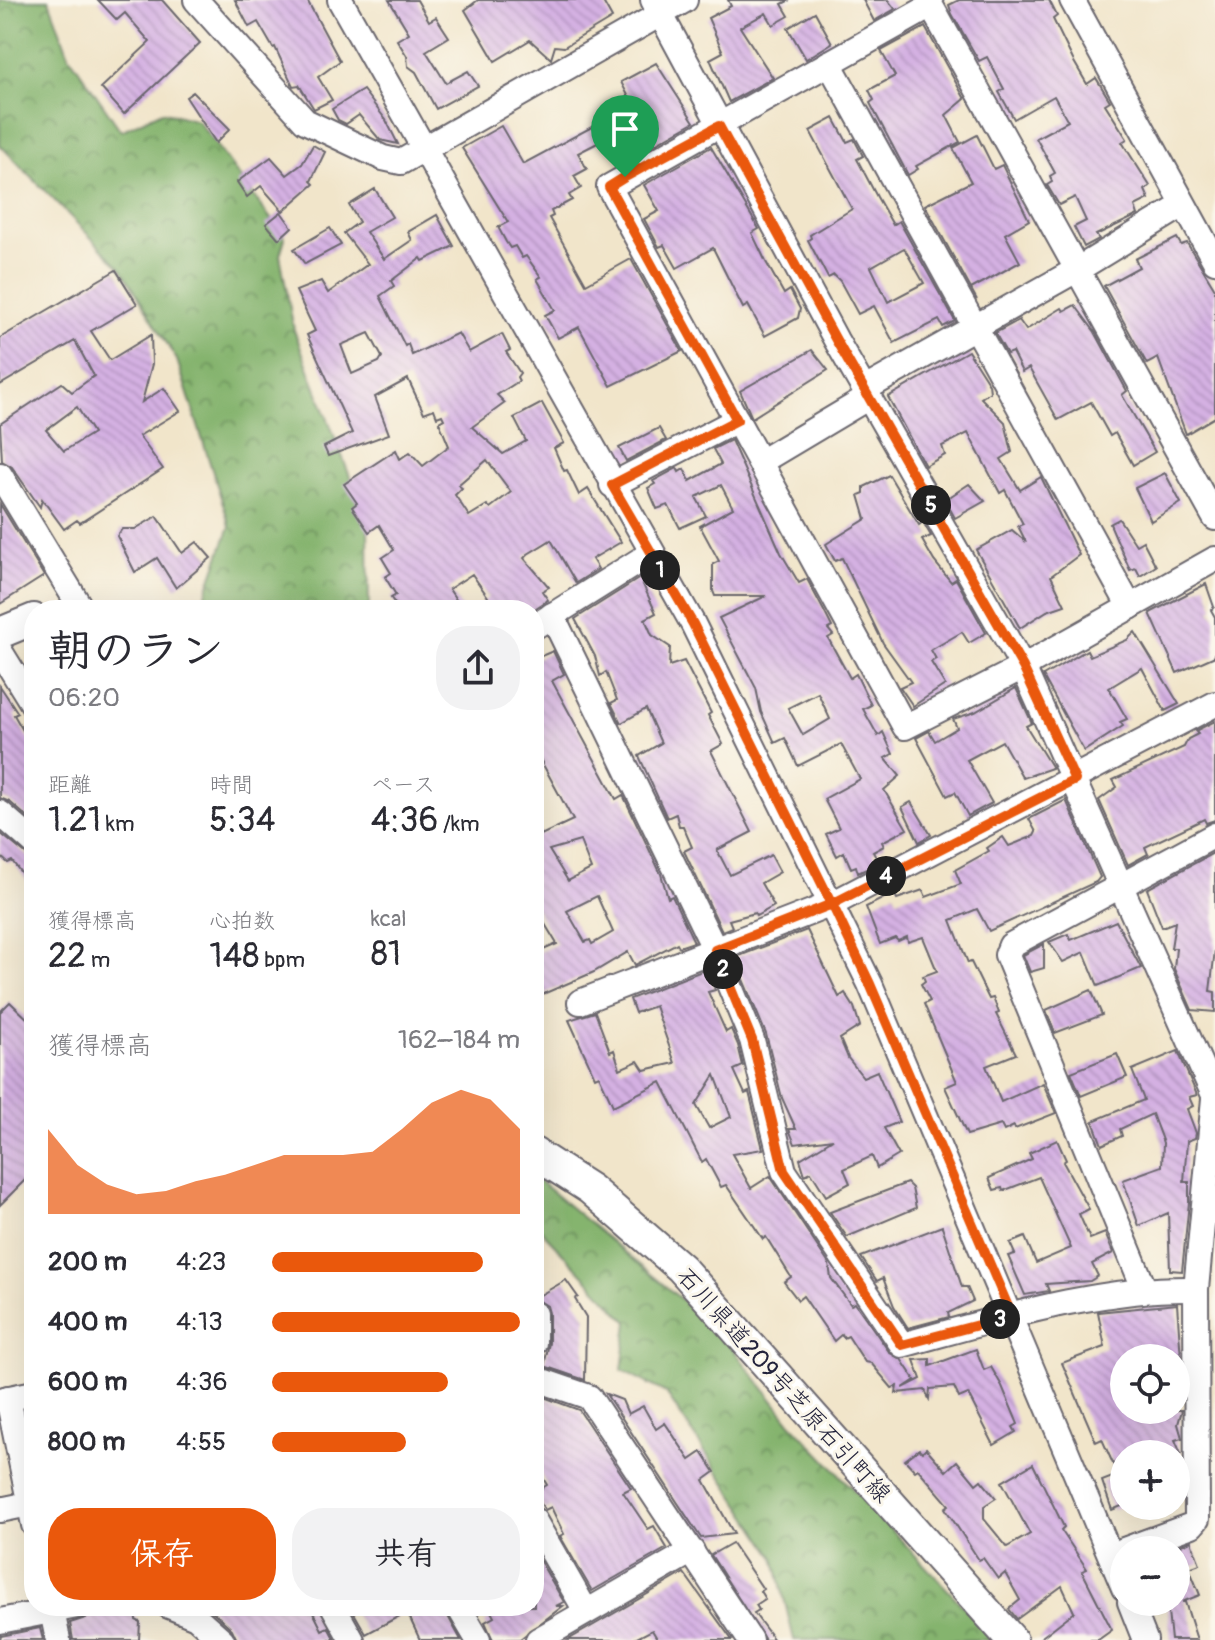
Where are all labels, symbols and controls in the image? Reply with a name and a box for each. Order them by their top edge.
pin [591,95,659,177]
icon: arrive [603,107,647,151]
pin: 5 [911,485,951,525]
text: 5 [925,491,937,519]
pin: 1 [640,550,680,590]
text: 1 [656,556,664,584]
text: 朝のラン [48,624,224,679]
button: share [436,626,520,710]
text: 06:20 [48,682,120,714]
text: 距離 [48,771,92,799]
text: 時間 [209,771,253,799]
text: ペース [371,771,435,799]
text: 1.21 [48,799,101,842]
text: 5:34 [209,799,276,842]
text: 4:36 [371,799,438,842]
text: km [101,810,135,838]
text: /km [438,810,480,838]
pin: 4 [866,856,906,896]
text: 4 [880,862,892,890]
text: kcal [371,905,406,933]
text: 獲得標高 [48,907,136,935]
text: 心拍数 [209,907,275,935]
text: 81 [371,933,401,976]
text: 22 [48,935,86,978]
text: 148 [209,935,259,978]
text: m [86,946,110,974]
text: bpm [259,946,305,974]
pin: 2 [703,949,743,989]
text: 2 [717,955,729,983]
text: 162–184 m [398,1024,520,1056]
text: 獲得標高 [48,1030,152,1062]
text: 200 m [48,1246,127,1278]
text: 4:23 [176,1246,226,1278]
street label: 石川県道209号芝原石引町線 [670,1262,897,1509]
pin: 3 [980,1299,1020,1339]
text: 3 [994,1305,1006,1333]
text: 400 m [48,1306,127,1338]
text: 4:13 [176,1306,223,1338]
map controls [1110,1344,1190,1616]
button: locate [1110,1344,1190,1424]
text: 600 m [48,1366,127,1398]
text: 4:36 [176,1366,228,1398]
text: 800 m [48,1426,125,1458]
text: 4:55 [176,1426,226,1458]
button: + [1110,1440,1190,1520]
button: 保存 [48,1508,276,1600]
button: 共有 [292,1508,520,1600]
button: − [1110,1536,1190,1616]

